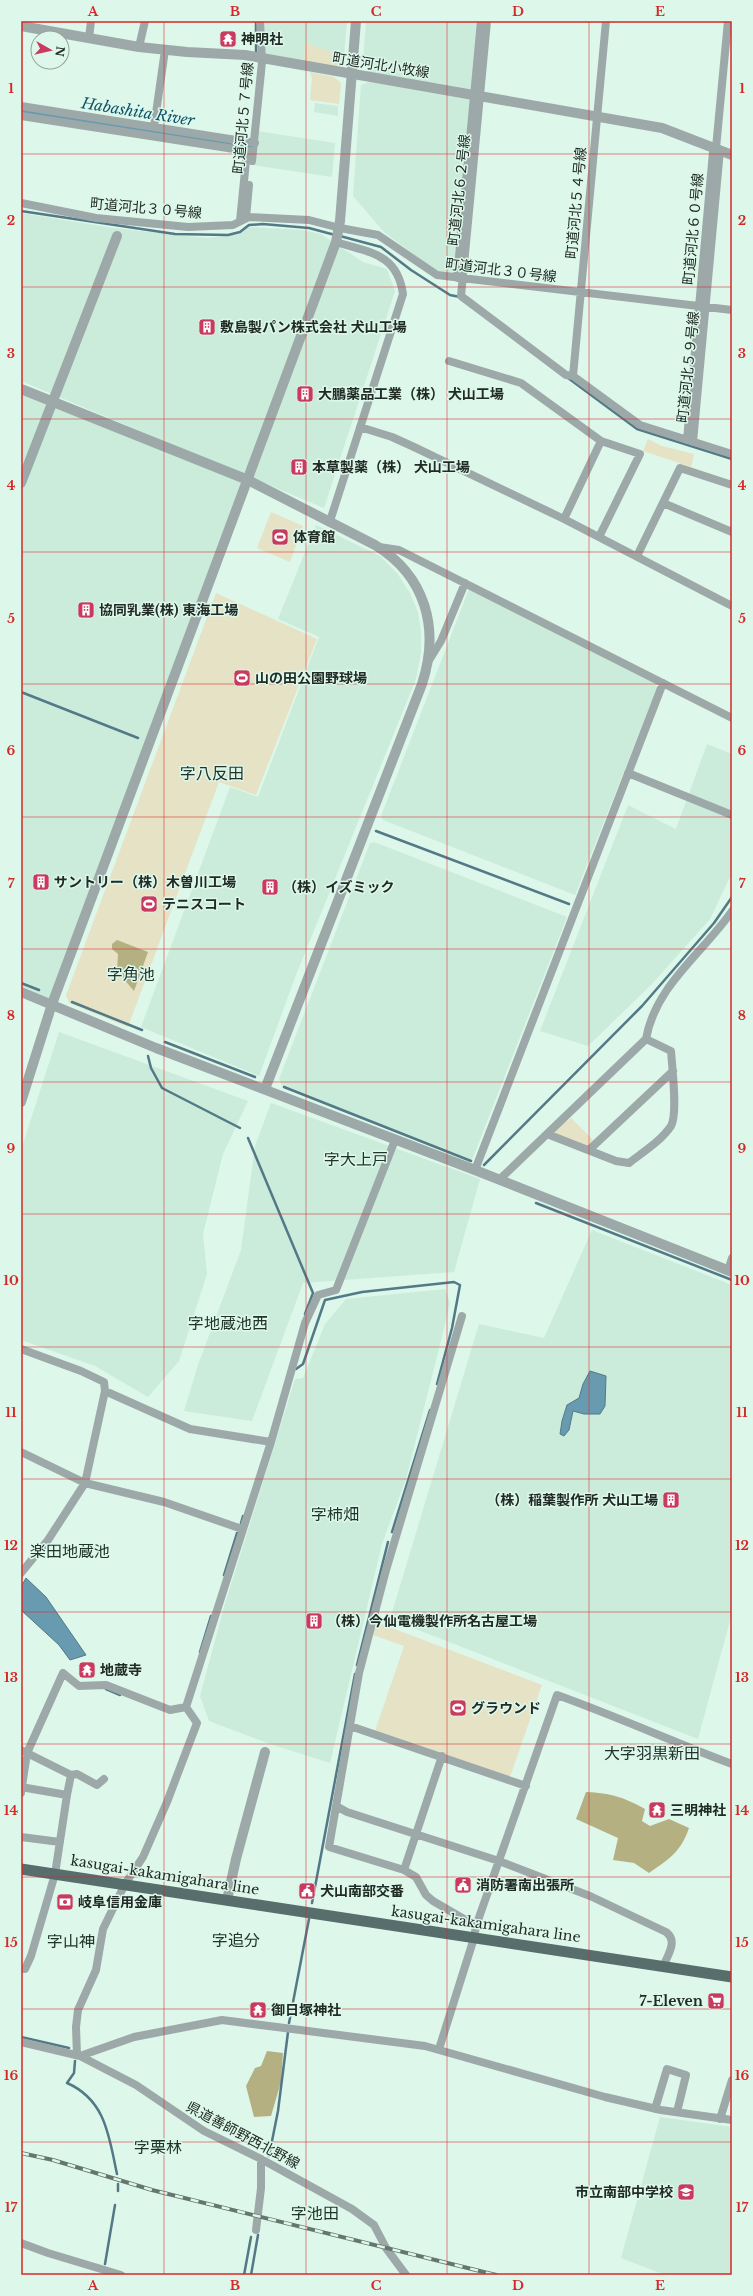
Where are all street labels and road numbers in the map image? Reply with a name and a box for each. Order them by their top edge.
street label: 町道河北小牧線 [331,48,431,82]
street label: 町道河北５７号線 [229,61,257,175]
street label: 町道河北６２号線 [444,133,474,247]
street label: 町道河北５４号線 [562,146,590,260]
street label: 町道河北６０号線 [679,172,707,286]
street label: 町道河北３０号線 [89,194,203,222]
street label: 町道河北３０号線 [444,254,558,286]
street label: 町道河北５９号線 [673,310,703,424]
street label: kasugai-kakamigahara line [69,1851,261,1899]
street label: kasugai-kakamigahara line [390,1902,582,1946]
street label: 県道善師野西北野線 [183,2097,303,2173]

